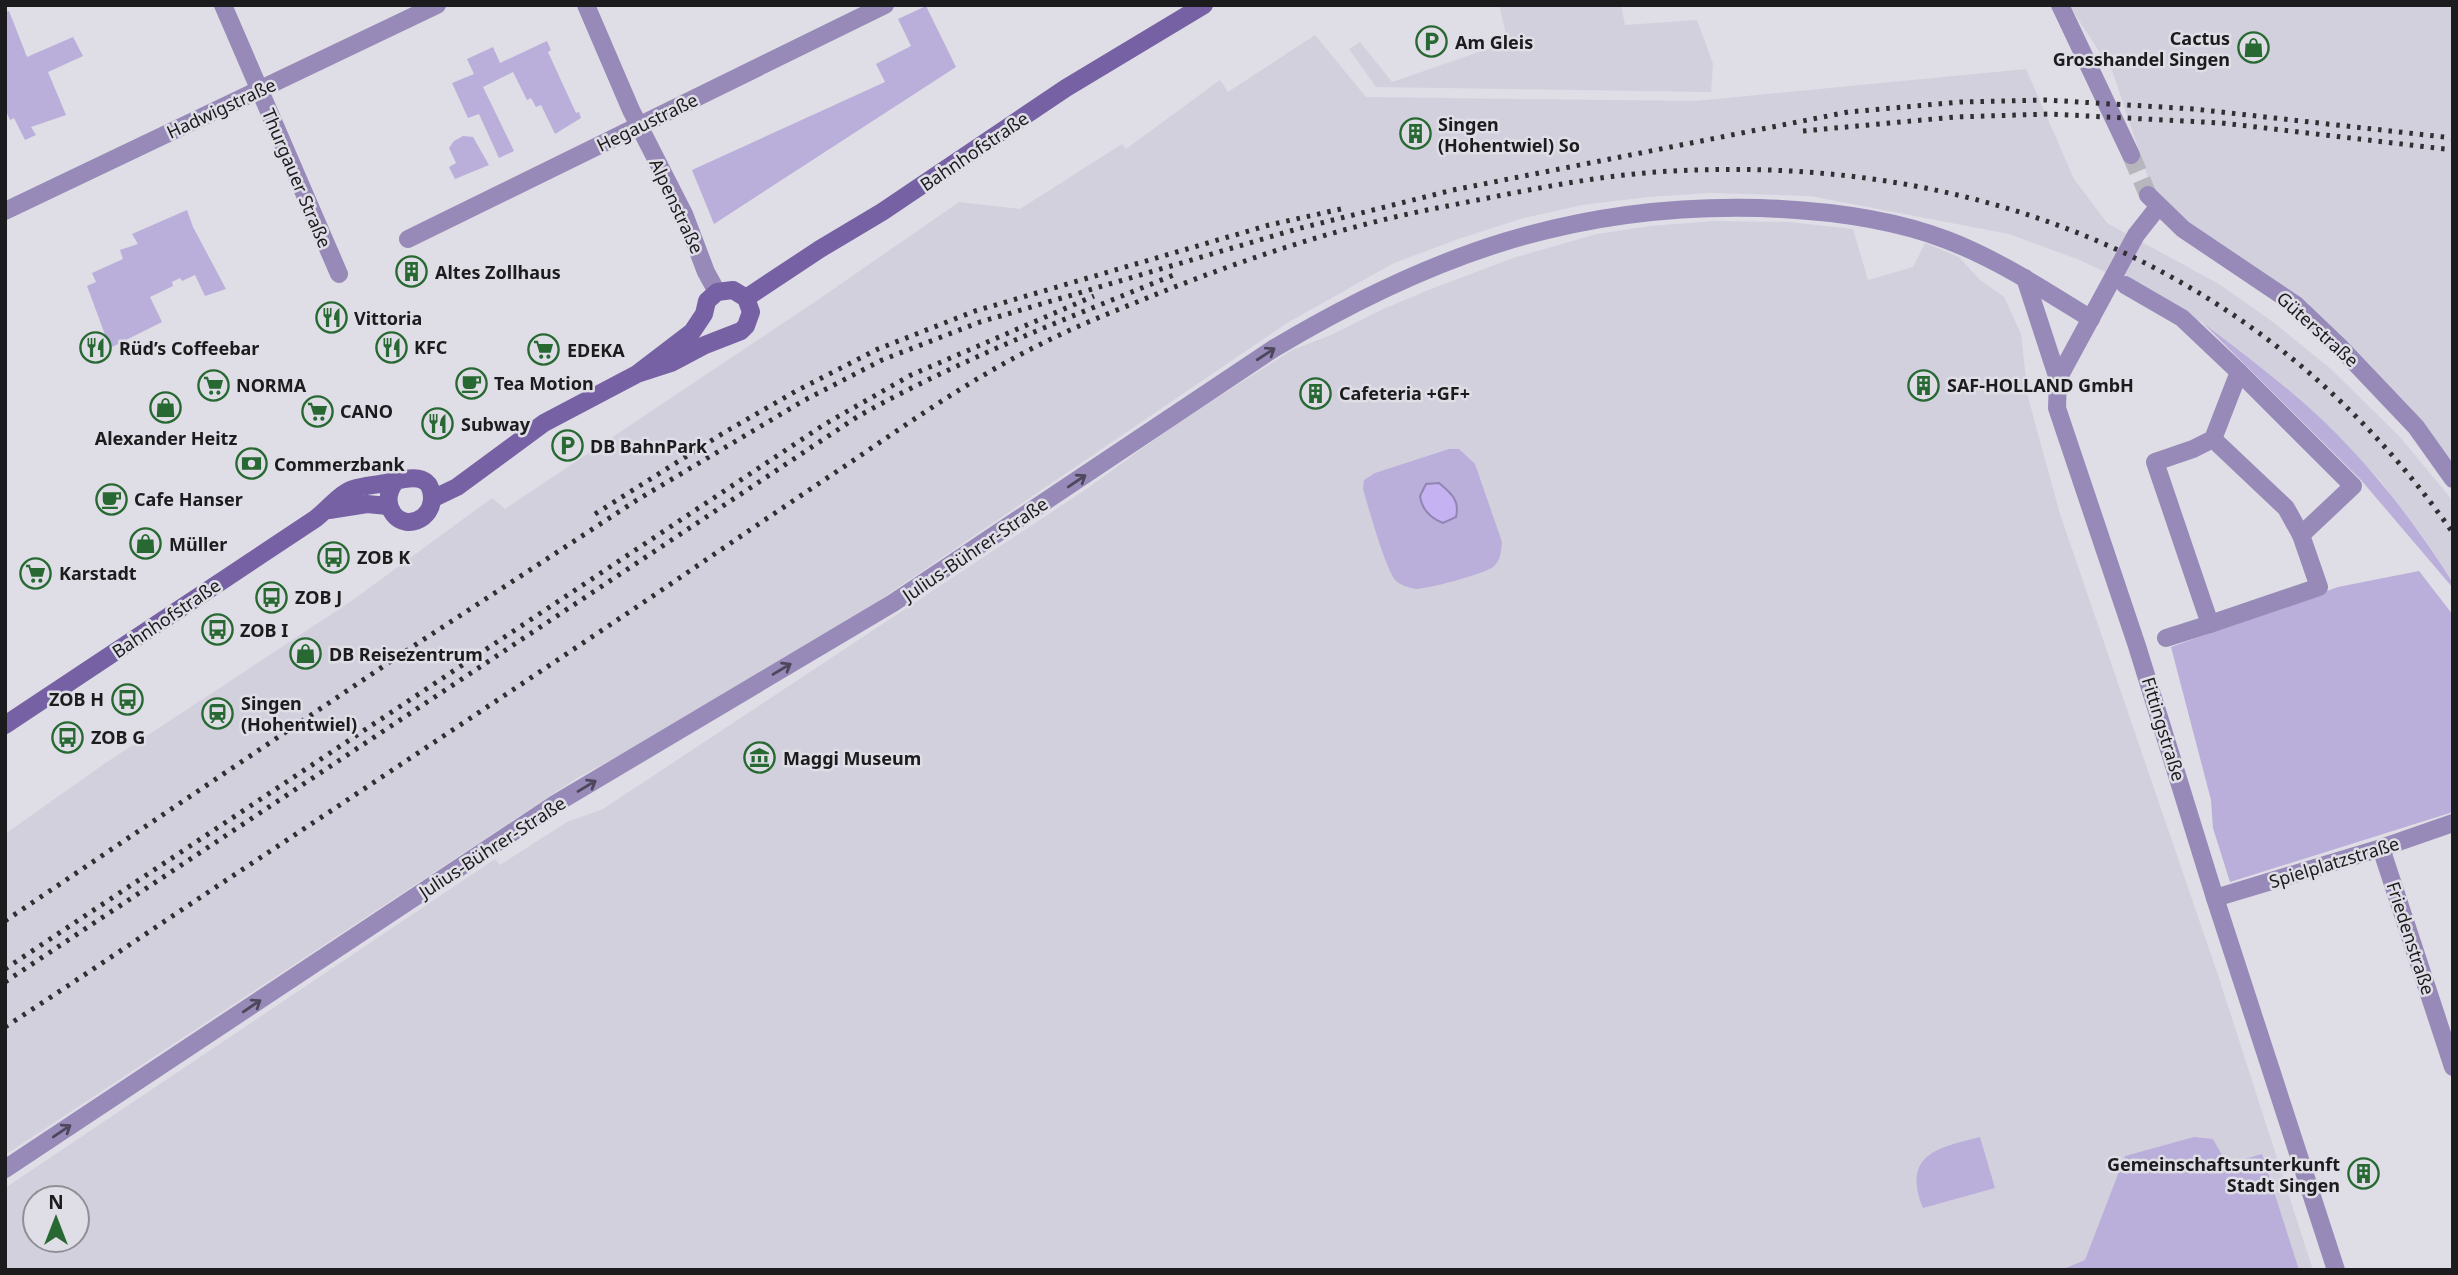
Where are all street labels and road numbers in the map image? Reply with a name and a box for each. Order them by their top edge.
street label: Hadwigstraße [162,72,280,144]
street label: Hegaustraße [592,87,702,157]
street label: Thurgauer Straße [257,105,337,251]
street label: Bahnhofstraße [915,106,1033,196]
street label: Alpenstraße [645,155,709,257]
street label: Güterstraße [2272,286,2364,372]
street label: Julius-Bührer-Straße [896,491,1052,608]
street label: Bahnhofstraße [107,573,225,663]
street label: Fittingstraße [2137,674,2191,784]
street label: Julius-Bührer-Straße [412,791,570,905]
street label: Spielplatzstraße [2266,831,2402,893]
street label: Friedenstraße [2381,878,2441,998]

